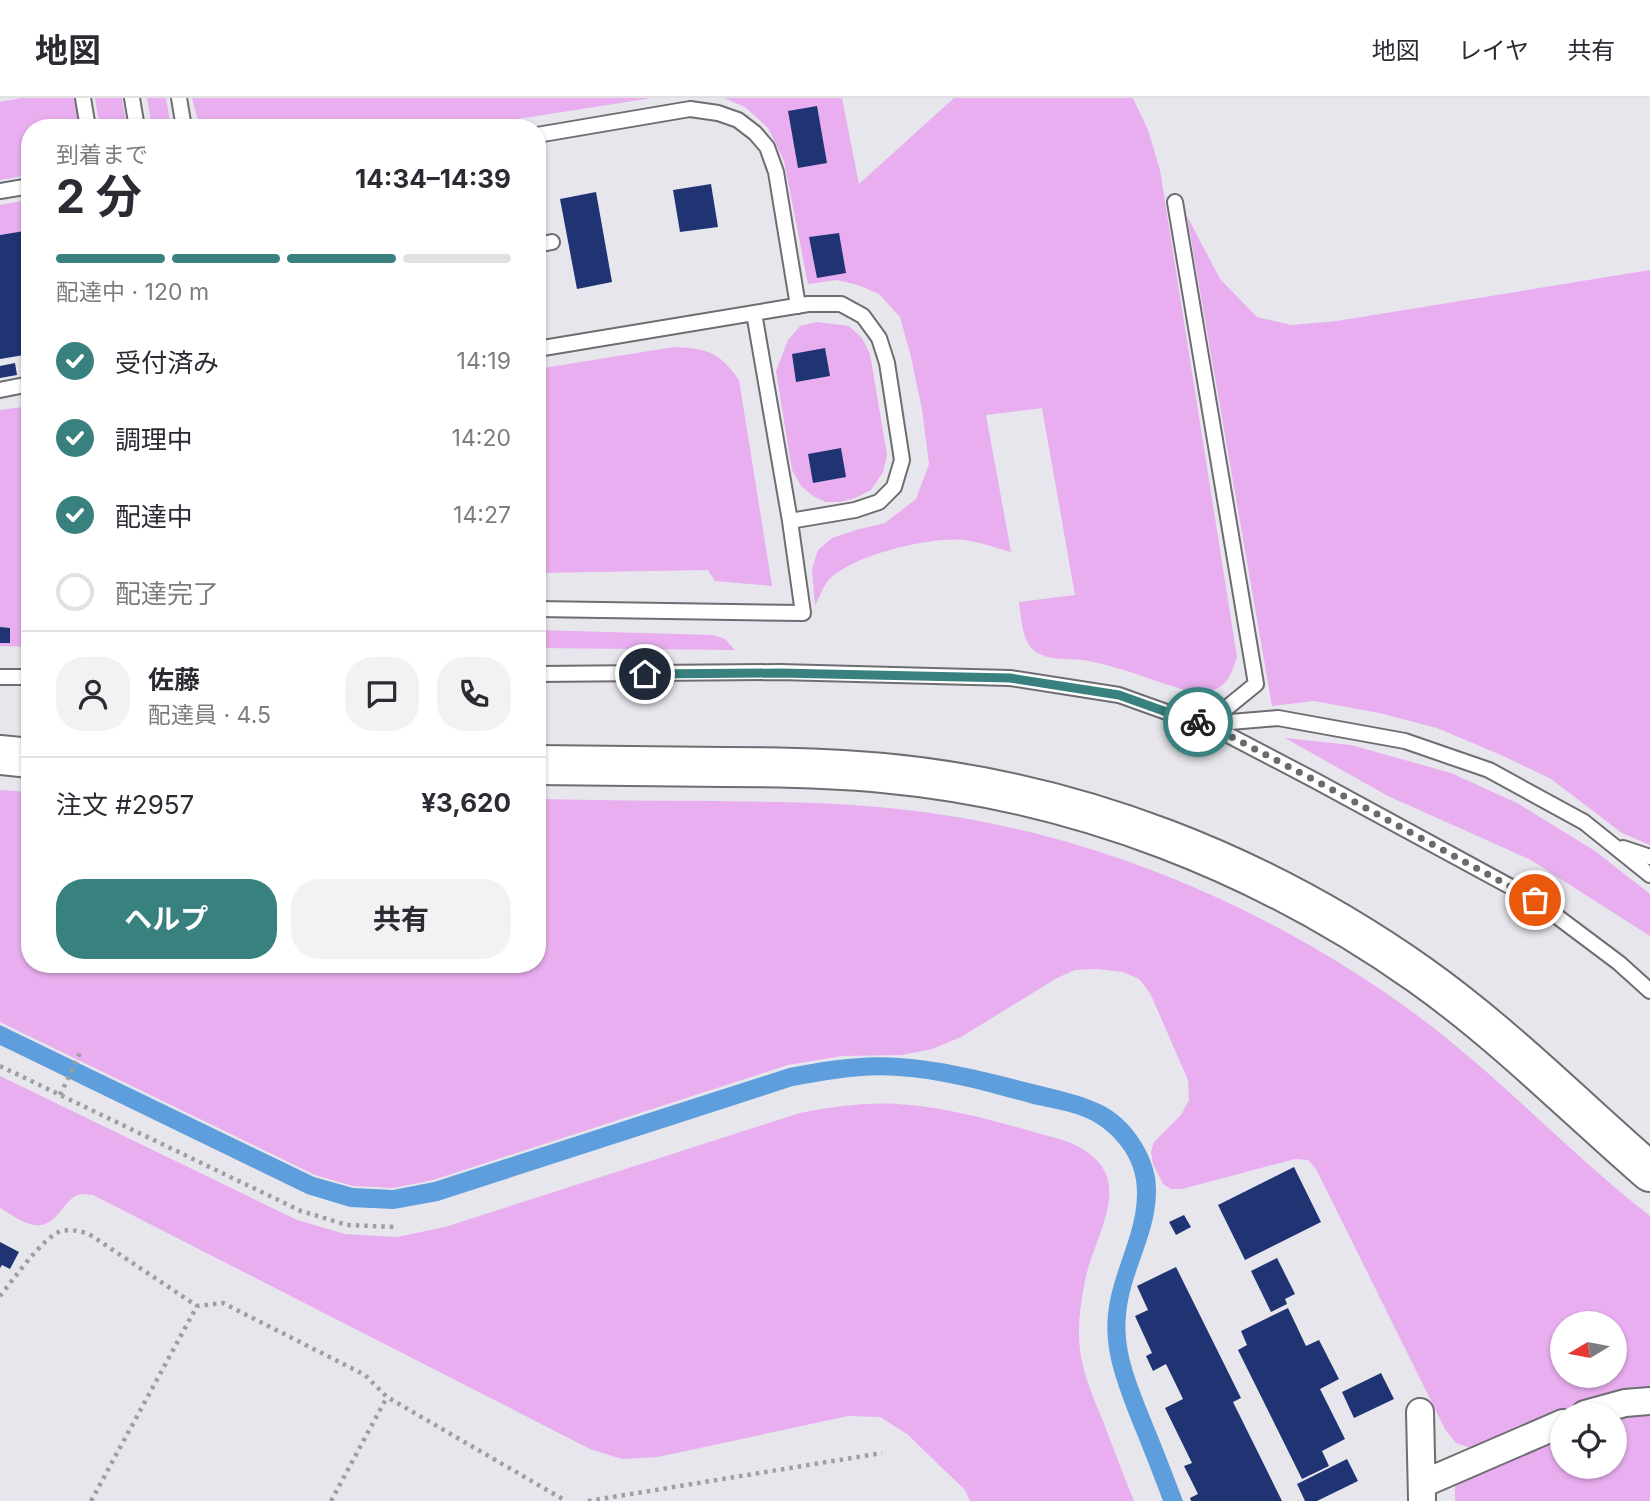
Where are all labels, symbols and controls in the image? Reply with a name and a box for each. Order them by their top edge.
text: 地図 [35,30,101,70]
text: 地図 [1372,36,1420,65]
text: レイヤ [1458,36,1529,65]
text: 共有 [1567,36,1615,65]
text: 到着まで [56,141,148,169]
text: 14:34–14:39 [355,163,511,194]
text: 2 分 [56,168,142,224]
text: 配達中 · 120 m [56,278,209,306]
icon: check [56,342,94,380]
text: 受付済み [115,347,219,378]
text: 14:19 [457,347,511,375]
icon: check [56,419,94,457]
text: 調理中 [115,424,193,455]
text: 14:20 [452,424,511,452]
icon: check [56,496,94,534]
text: 配達中 [115,501,193,532]
text: 14:27 [453,501,511,529]
text: 配達完了 [115,578,219,609]
pin [615,644,675,704]
icon: home [626,655,664,693]
button: person [56,657,130,731]
button: chat [345,657,419,731]
button: phone [437,657,511,731]
text: 佐藤 [148,664,200,695]
courier [1163,687,1233,757]
text: 配達員 · 4.5 [148,701,271,729]
icon: bike [1179,703,1217,741]
text: ¥3,620 [421,787,511,818]
text: 注文 #2957 [56,789,194,820]
pin [1505,870,1565,930]
button: ヘルプ [56,879,277,959]
button: 共有 [291,879,511,959]
icon: bag [1516,881,1554,919]
north arrow [1550,1311,1628,1388]
map controls [1550,1311,1627,1479]
button: locate [1550,1402,1627,1479]

